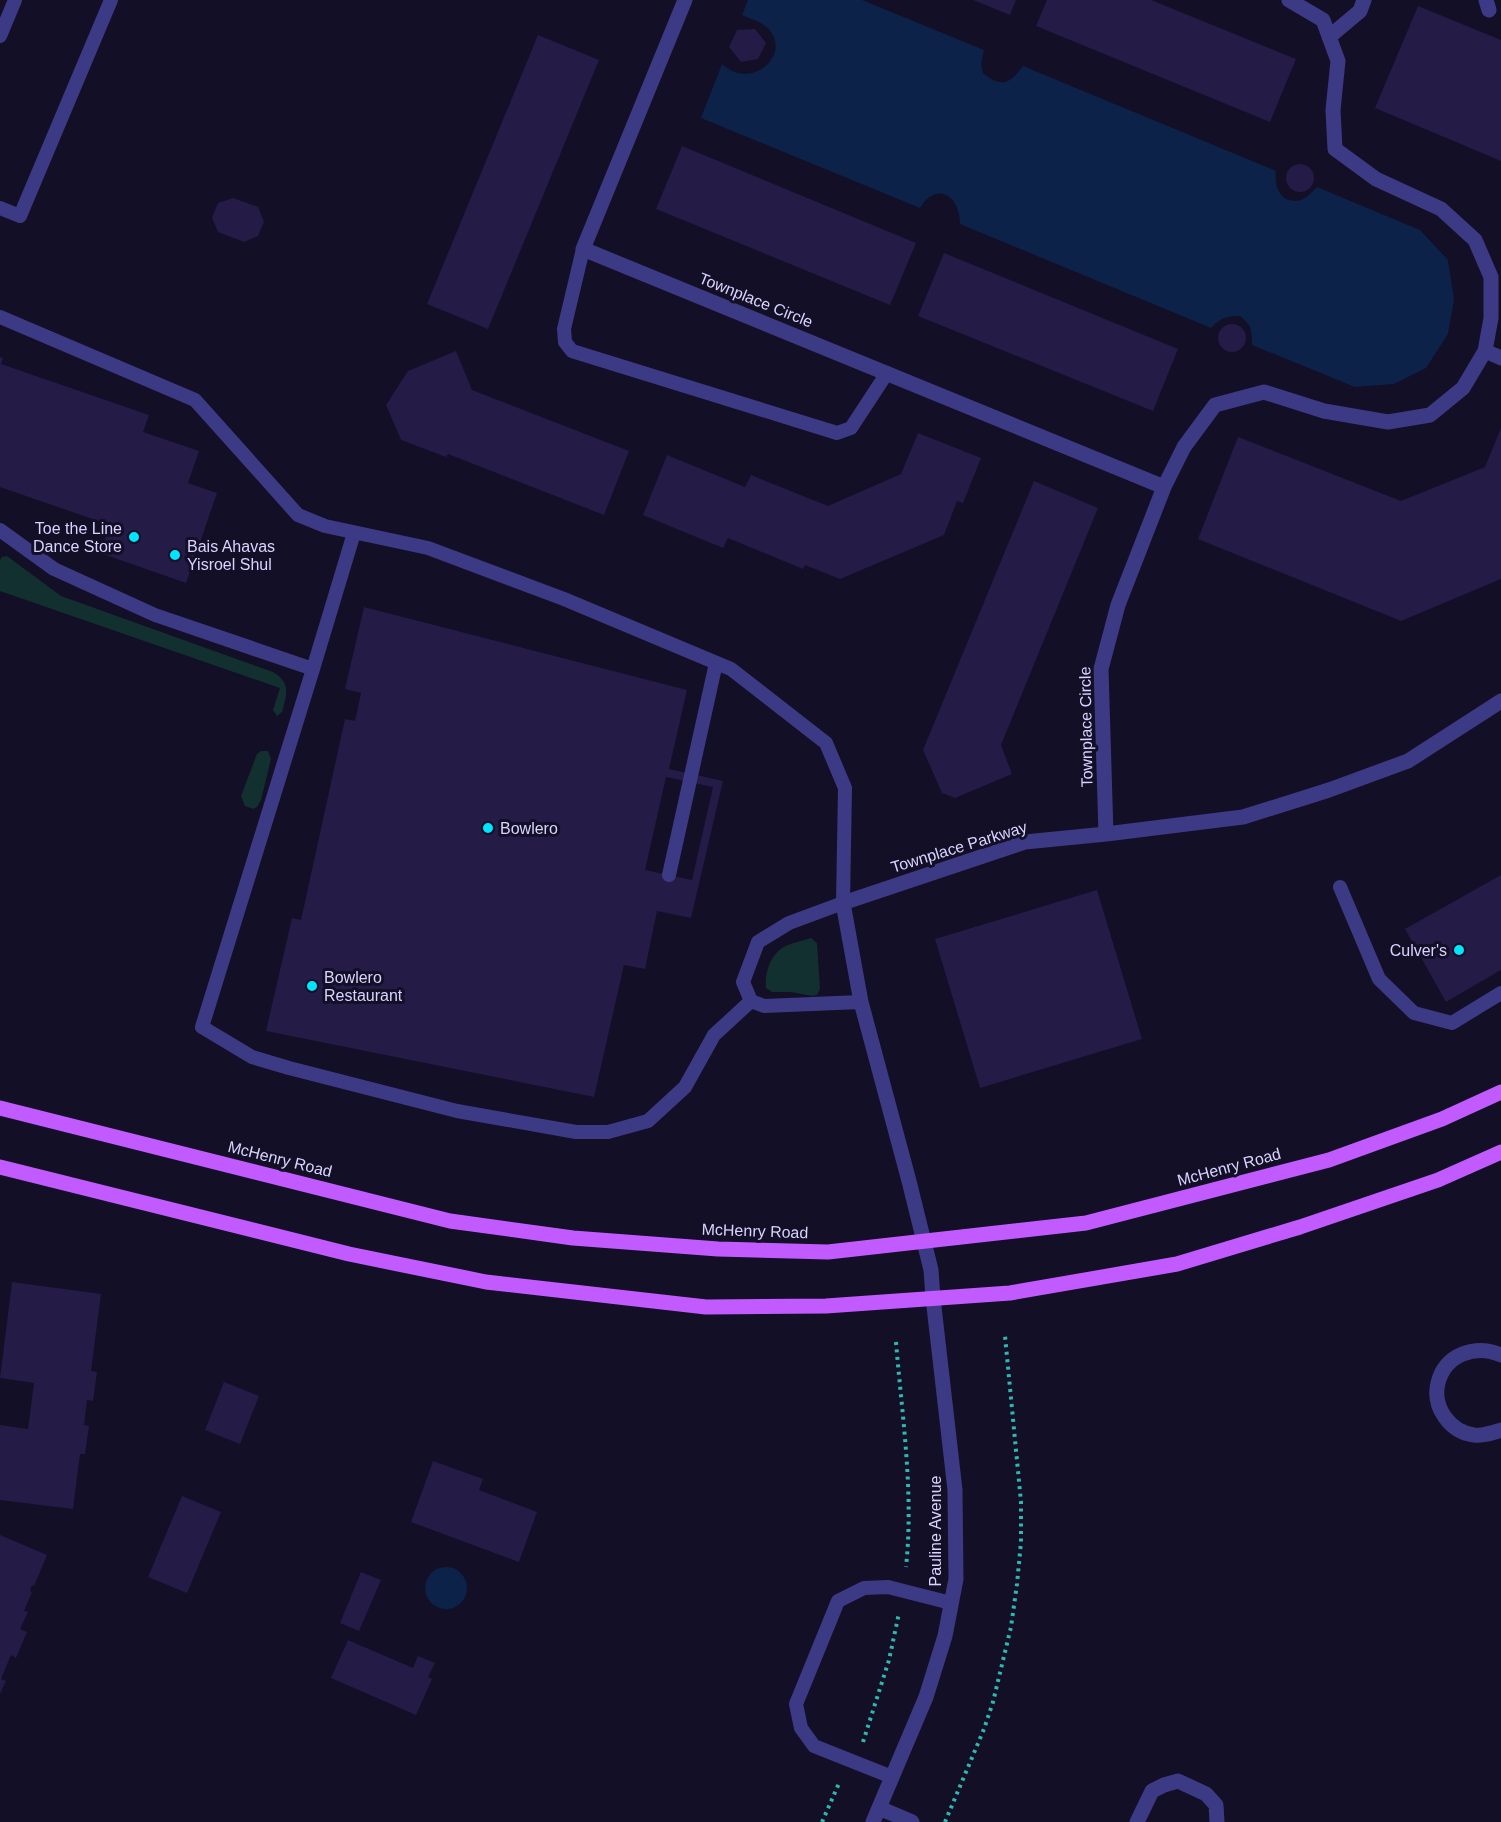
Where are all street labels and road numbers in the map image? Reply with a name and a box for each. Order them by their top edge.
street label: Townplace Circle [697,269,815,331]
street label: Townplace Circle [1076,666,1096,788]
street label: Townplace Parkway [889,818,1029,876]
street label: McHenry Road [226,1138,334,1180]
street label: McHenry Road [1175,1145,1283,1189]
street label: McHenry Road [701,1221,809,1241]
street label: Pauline Avenue [927,1475,944,1586]

